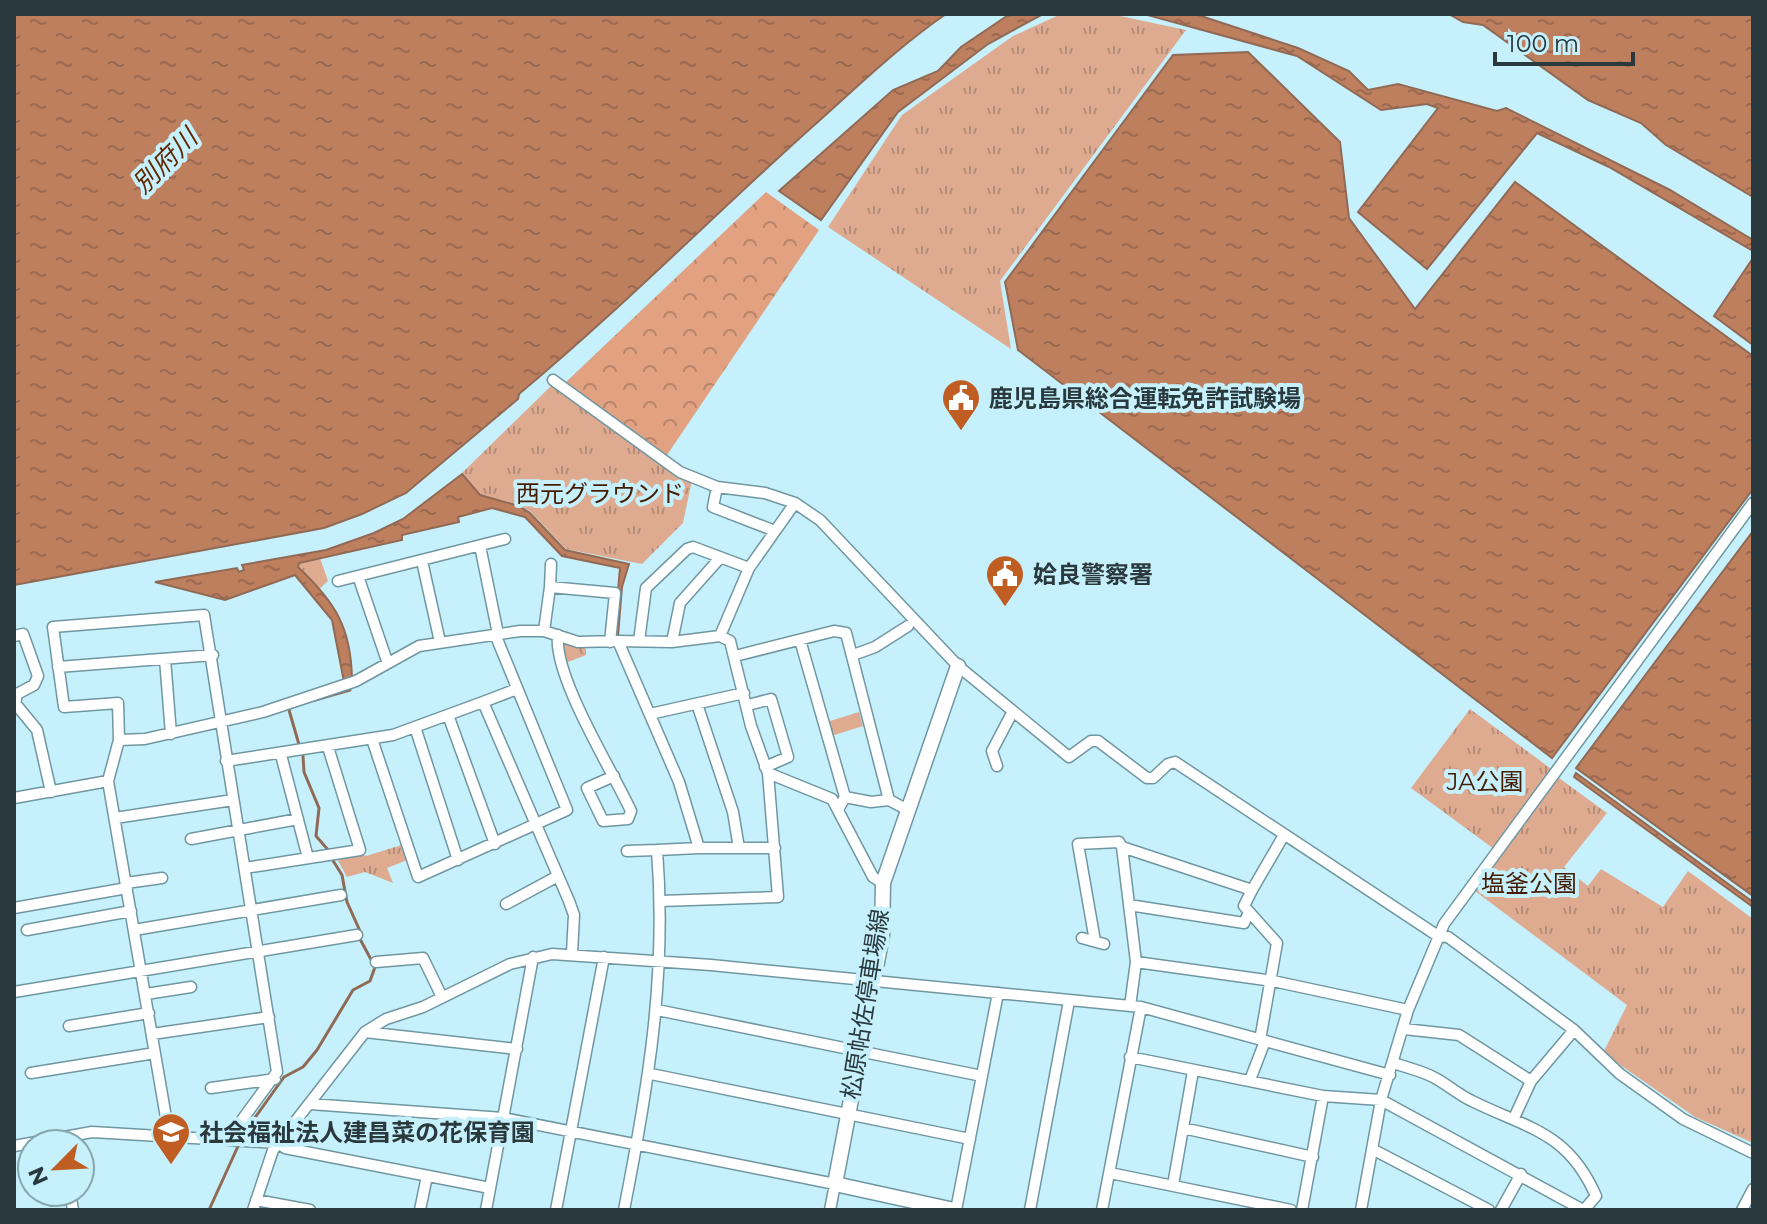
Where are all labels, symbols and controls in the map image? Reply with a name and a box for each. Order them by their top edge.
scale bar [1495,16,1633,66]
text: 100 m [1507,29,1579,58]
water label: 別府川 [126,120,206,200]
public building icon: 鹿児島県総合運転免許試験場 [940,377,982,432]
place label: 鹿児島県総合運転免許試験場 [989,384,1301,413]
park label: 西元グラウンド [516,479,684,508]
public building icon: 姶良警察署 [984,553,1026,608]
place label: 姶良警察署 [1033,560,1153,589]
park label: JA公園 [1446,767,1523,796]
park label: 塩釜公園 [1481,869,1577,898]
street label: 松原帖佐停車場線 [836,907,894,1101]
school or university icon: 社会福祉法人建昌菜の花保育園 [150,1111,192,1166]
place label: 社会福祉法人建昌菜の花保育園 [199,1118,535,1147]
north arrow [16,1128,96,1208]
text: N [22,1162,54,1190]

